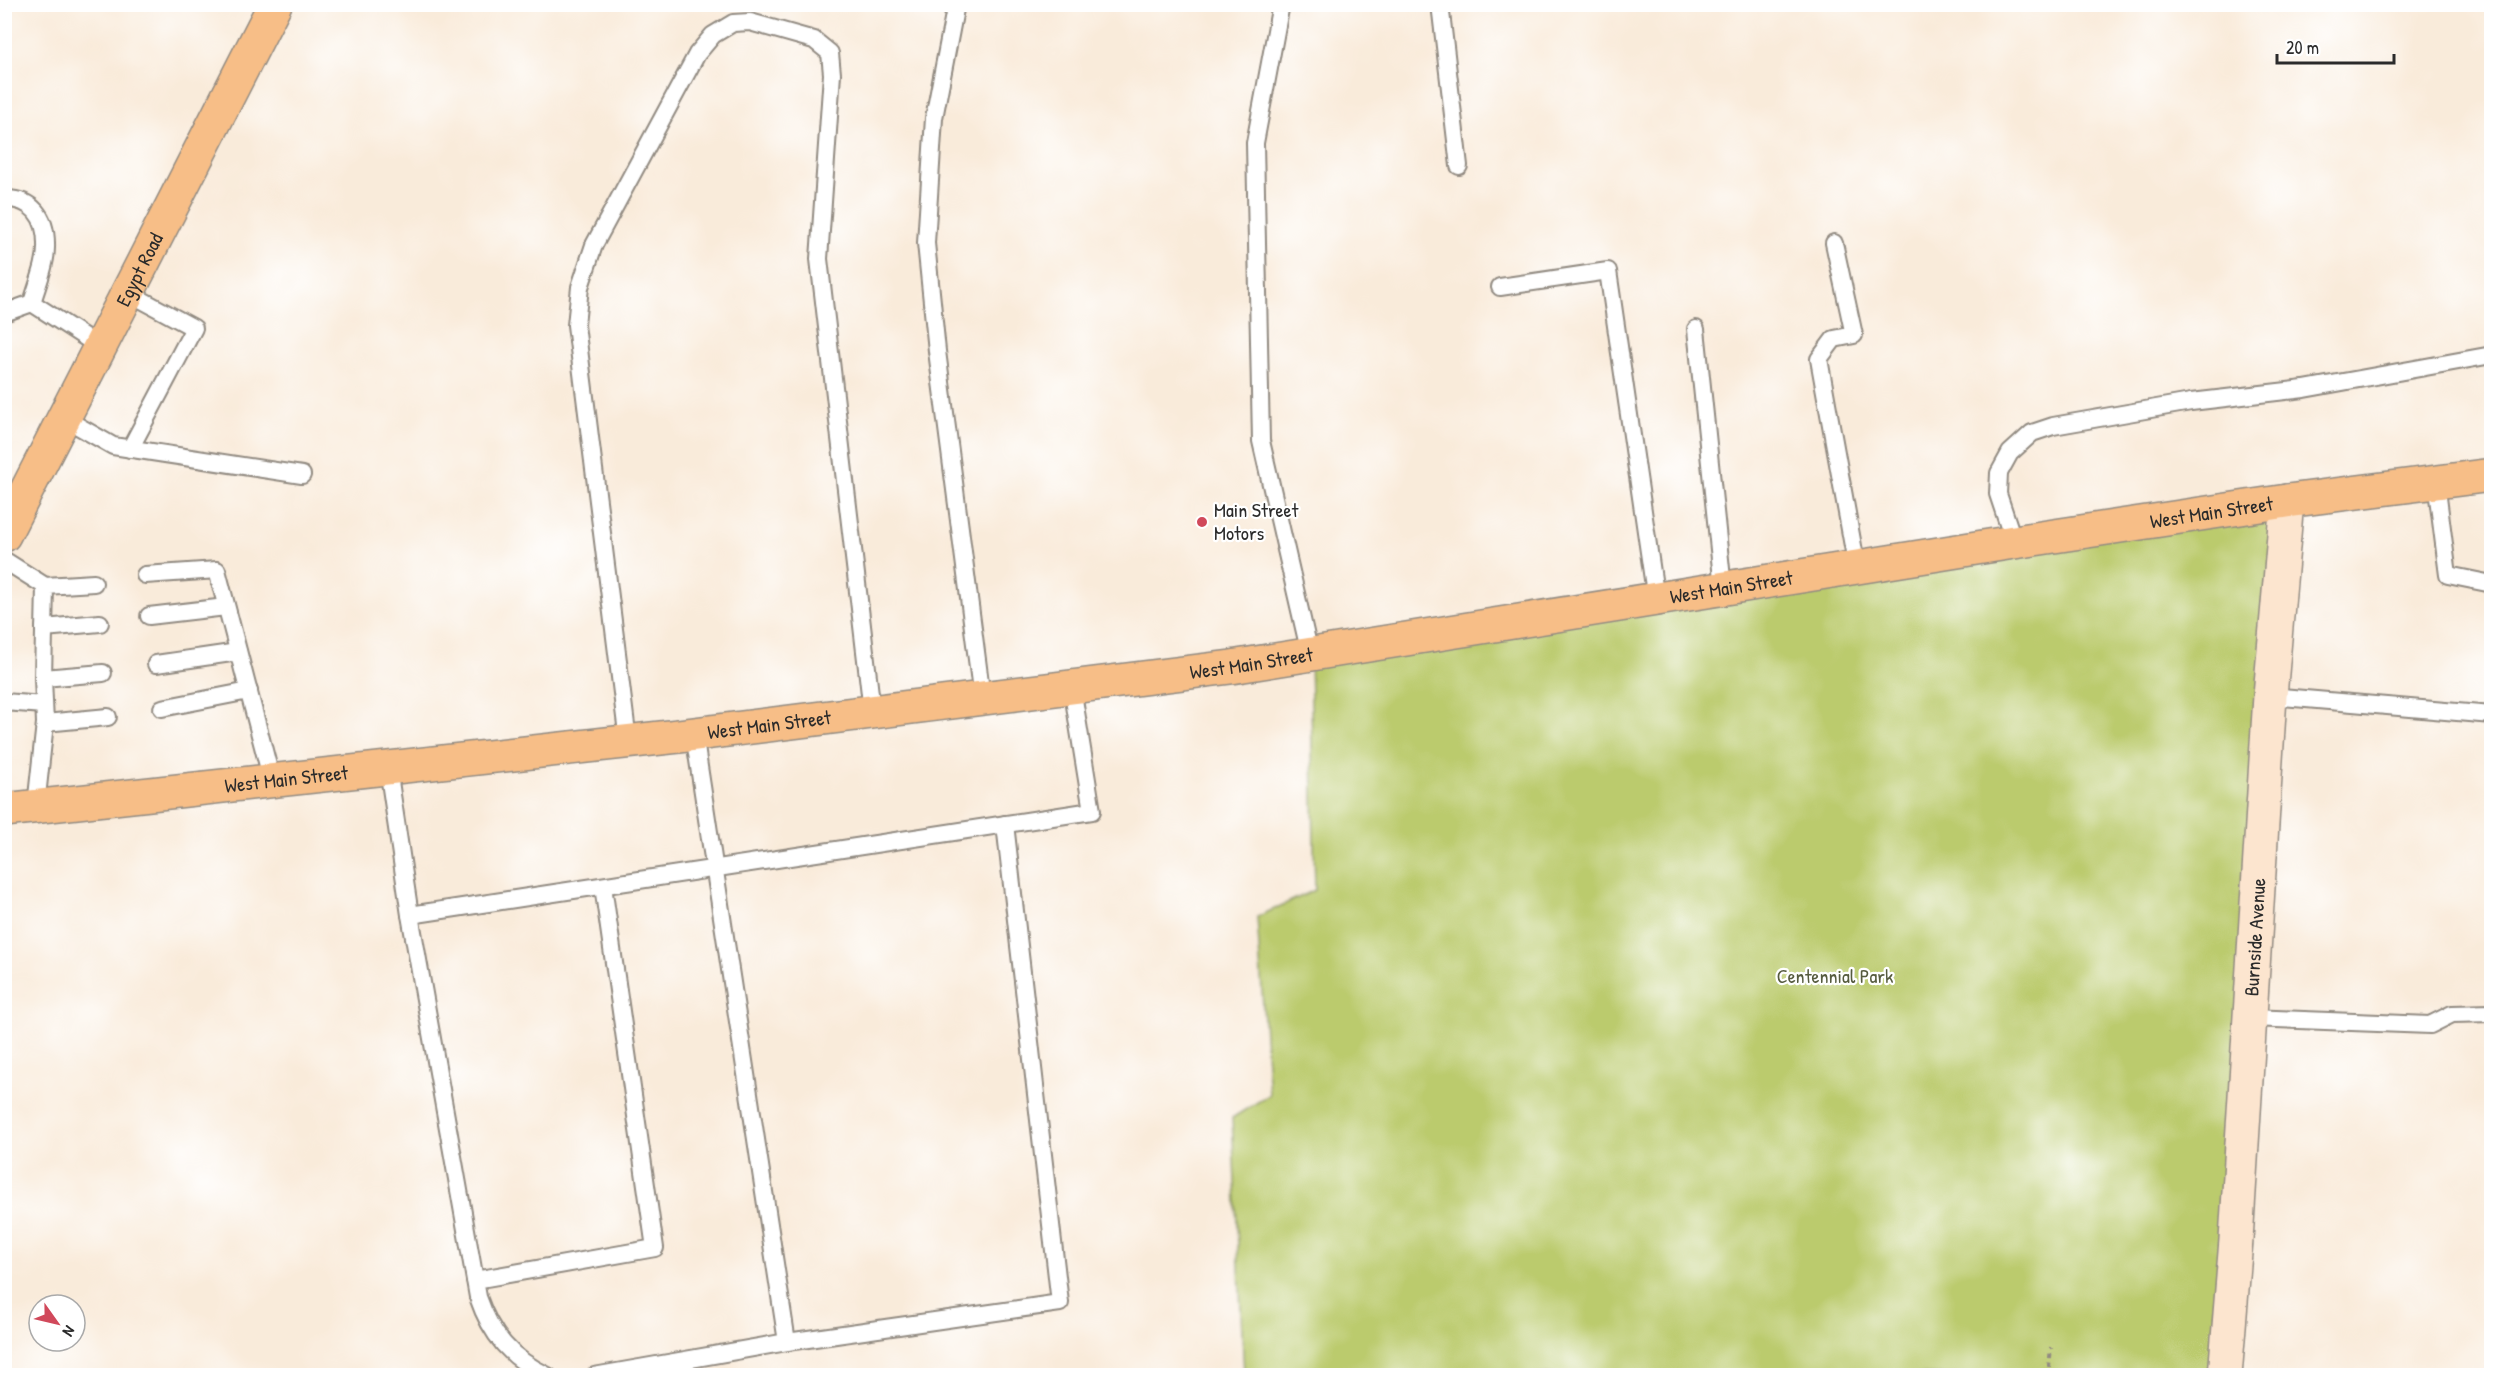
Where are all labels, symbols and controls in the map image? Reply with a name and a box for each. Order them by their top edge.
scale bar [2277,27,2394,65]
text: 20 m [2286,35,2319,60]
street label: Egypt Road [109,228,169,311]
street label: West Main Street [2148,489,2276,534]
place label: Main Street Motors [1214,496,1300,546]
marker: Main Street Motors [1195,515,1209,529]
street label: West Main Street [1668,563,1796,610]
street label: West Main Street [1188,640,1316,685]
street label: West Main Street [706,703,833,745]
street label: West Main Street [223,758,350,799]
street label: Burnside Avenue [2237,877,2272,997]
park label: Centennial Park [1777,962,1893,989]
north arrow [27,1293,87,1353]
text: N [58,1322,81,1341]

